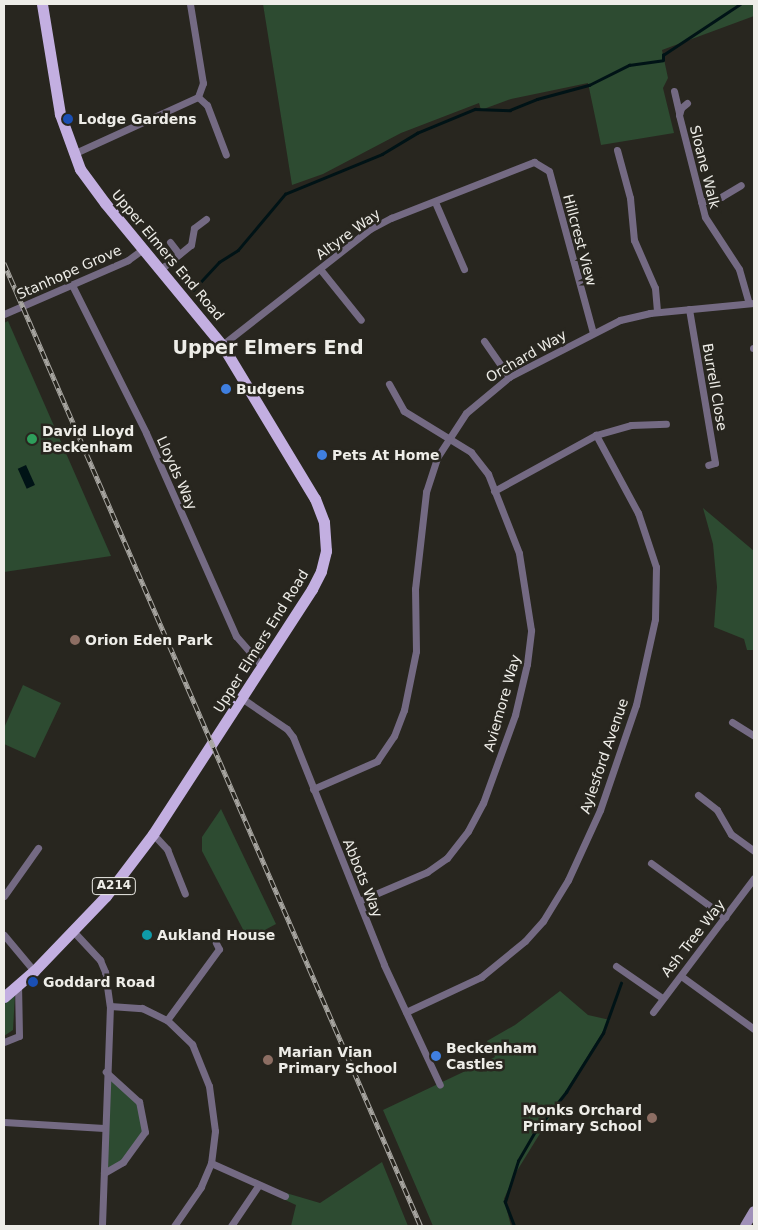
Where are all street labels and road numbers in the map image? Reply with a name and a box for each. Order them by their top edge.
street label: Sloane Walk [687,124,723,210]
street label: Upper Elmers End Road [108,186,228,324]
street label: Hillcrest View [560,192,600,288]
street label: Altyre Way [312,205,384,263]
street label: Stanhope Grove [14,241,124,303]
street label: Orchard Way [483,326,569,386]
street label: Burrell Close [699,342,731,432]
street label: Lloyds Way [153,434,201,512]
street label: Upper Elmers End Road [210,566,312,716]
street label: Aviemore Way [480,653,524,753]
street label: Aylesford Avenue [576,696,632,816]
street label: Abbots Way [340,836,386,920]
road number: A214 [92,876,136,896]
street label: Ash Tree Way [658,896,728,980]

